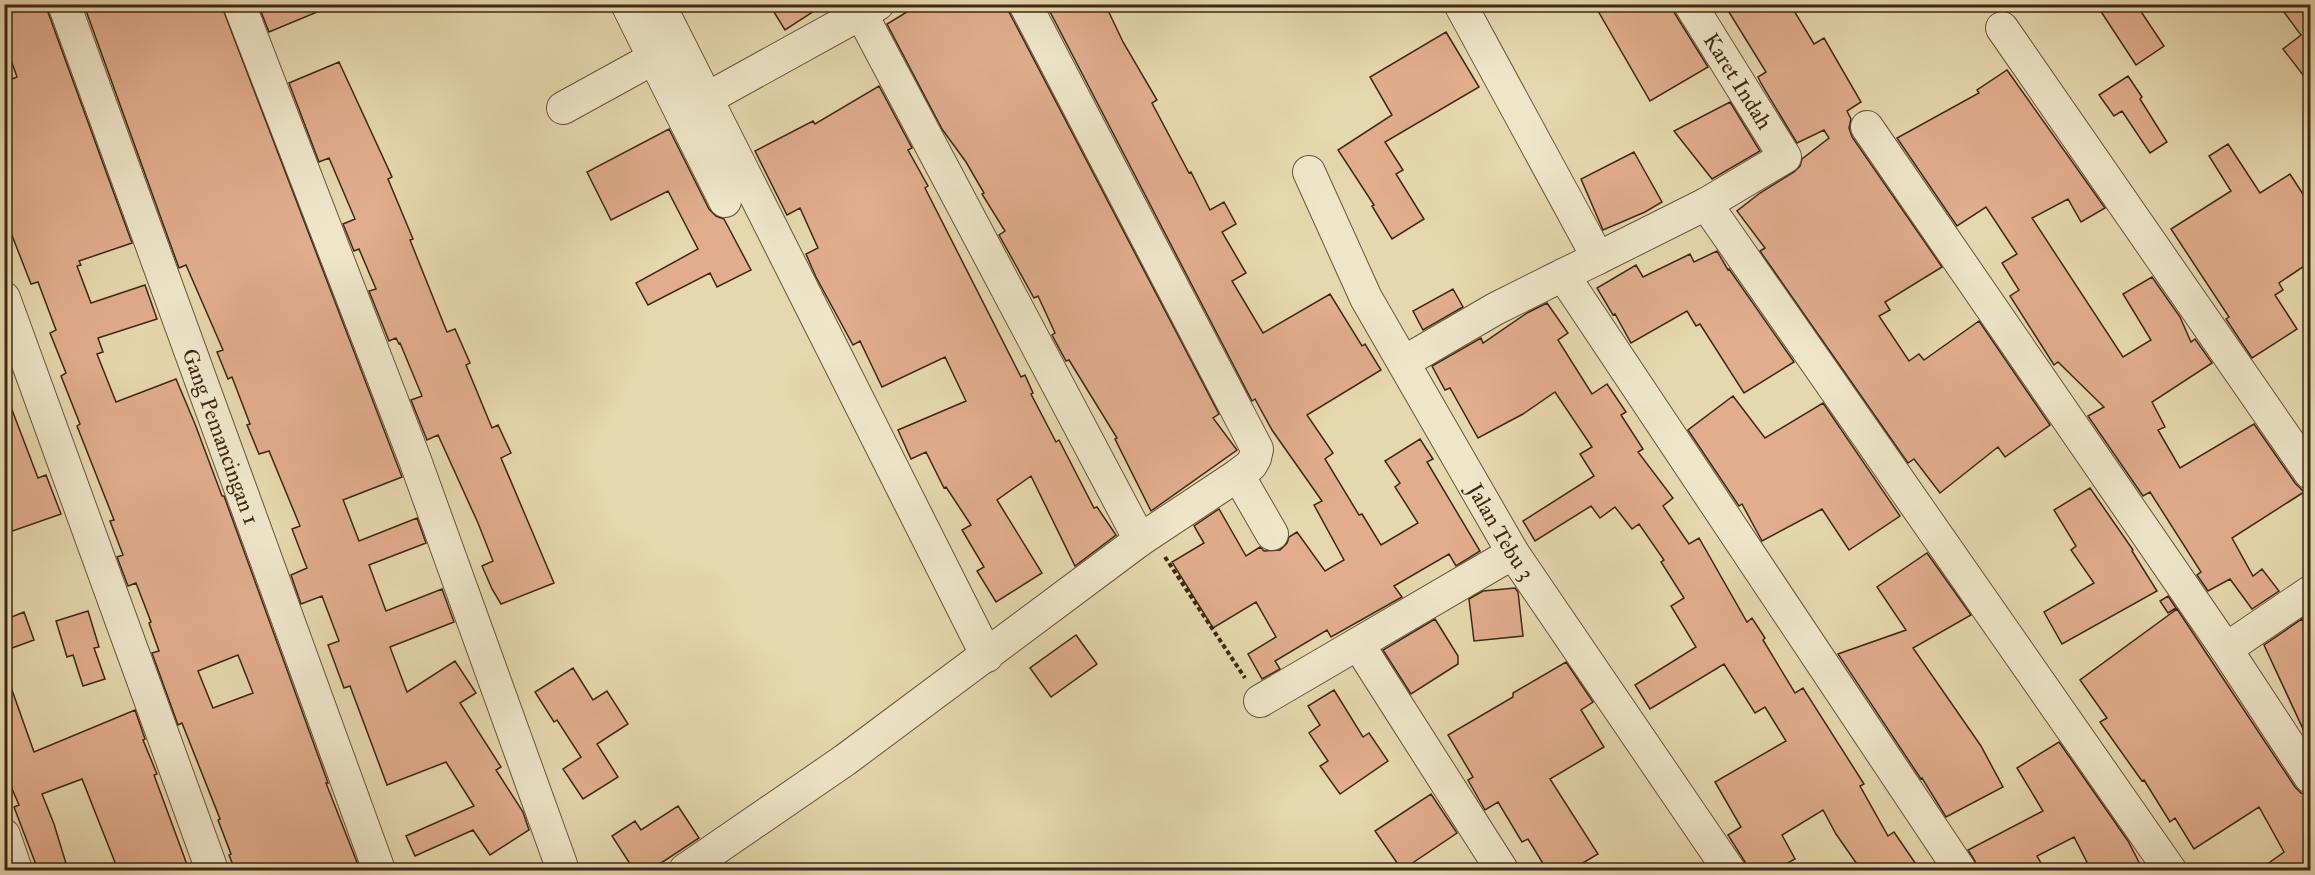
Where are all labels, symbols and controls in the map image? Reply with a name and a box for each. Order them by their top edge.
street label: Karet Indah [1698,28,1778,134]
street label: Gang Pemancingan 1 [177,345,266,528]
street label: Jalan Tebu 3 [1461,476,1541,585]

